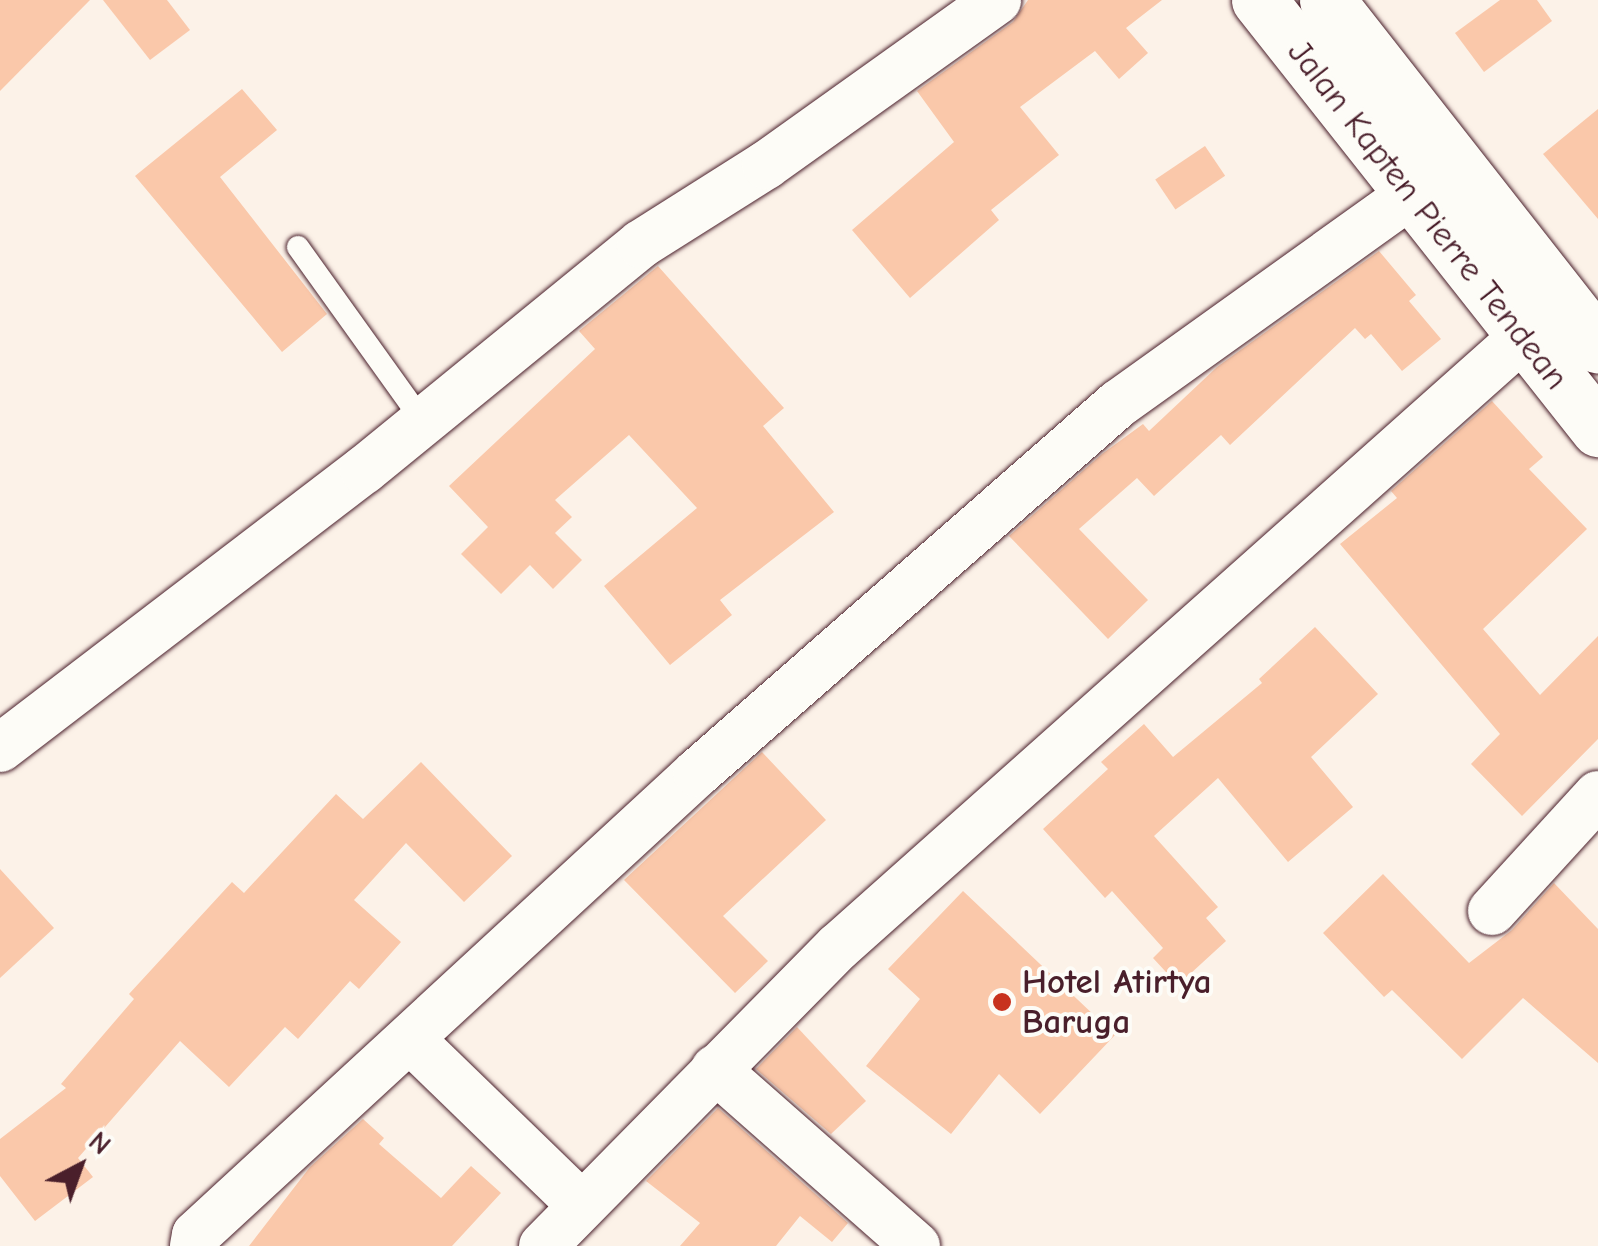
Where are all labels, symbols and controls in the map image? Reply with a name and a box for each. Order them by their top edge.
street label: Jalan Kapten Pierre Tendean [1279,32,1577,398]
place label: Hotel Atirtya Baruga [1022,961,1212,1043]
marker: Hotel Atirtya Baruga [991,991,1013,1013]
north arrow [30,1116,130,1216]
text: N [82,1125,117,1161]

